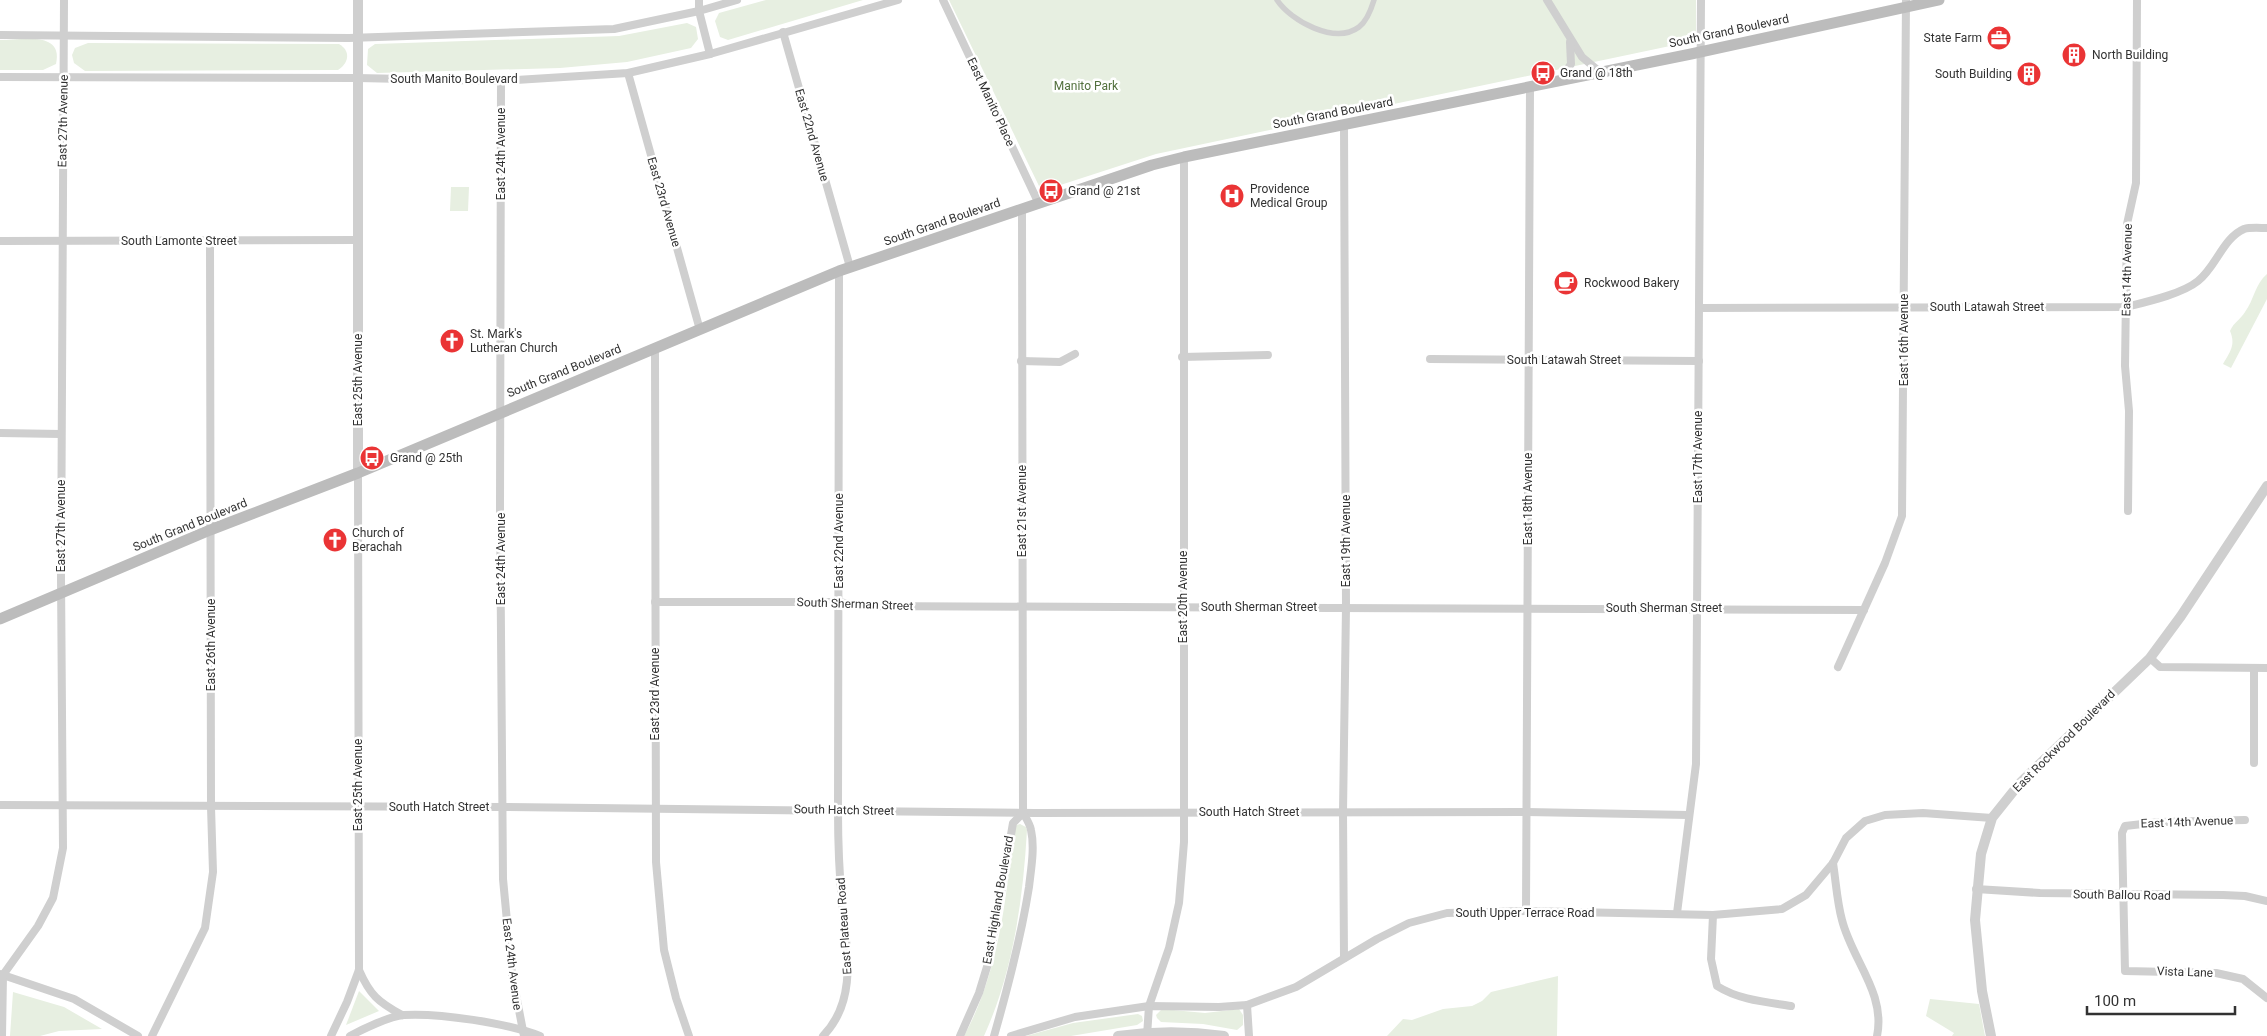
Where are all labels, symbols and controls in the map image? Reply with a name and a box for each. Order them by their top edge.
street label: South Grand Boulevard [1668,11,1790,51]
office icon: State Farm [1986,25,2012,51]
place label: State Farm [1924,31,1982,45]
building icon: North Building [2061,42,2087,68]
place label: North Building [2092,48,2168,62]
street label: East Manito Place [964,55,1018,149]
bus stop icon: Grand @ 18th [1530,60,1556,86]
building icon: South Building [2016,61,2042,87]
place label: Grand @ 18th [1560,66,1633,80]
place label: South Building [1935,67,2012,81]
street label: South Manito Boulevard [390,72,518,86]
street label: East 27th Avenue [55,75,71,167]
park label: Manito Park [1054,79,1119,93]
street label: East 22nd Avenue [792,87,832,183]
street label: South Grand Boulevard [1272,94,1394,132]
street label: East 24th Avenue [494,108,508,200]
street label: East 23rd Avenue [644,155,684,249]
bus stop icon: Grand @ 21st [1038,178,1064,204]
place label: Providence Medical Group [1250,182,1328,210]
hospital icon: Providence Medical Group [1219,183,1245,209]
place label: Grand @ 21st [1068,184,1140,198]
street label: South Grand Boulevard [882,196,1002,248]
street label: East 14th Avenue [2119,224,2135,316]
street label: South Lamonte Street [121,234,237,248]
cafe icon: Rockwood Bakery [1553,270,1579,296]
place label: Rockwood Bakery [1584,276,1680,290]
street label: East 16th Avenue [1897,294,1911,386]
street label: South Latawah Street [1930,300,2044,314]
place label: St. Mark's Lutheran Church [470,327,558,355]
church icon: St. Mark's Lutheran Church [439,328,465,354]
street label: East 25th Avenue [351,334,365,426]
street label: South Grand Boulevard [505,342,623,400]
street label: South Latawah Street [1507,353,1621,367]
street label: East 17th Avenue [1691,411,1705,503]
bus stop icon: Grand @ 25th [359,445,385,471]
place label: Grand @ 25th [390,451,463,465]
street label: East 18th Avenue [1521,453,1535,545]
street label: East 21st Avenue [1015,465,1029,557]
street label: East 27th Avenue [54,480,68,572]
street label: East 22nd Avenue [832,493,846,589]
street label: East 19th Avenue [1339,495,1353,587]
street label: South Grand Boulevard [131,496,249,554]
street label: East 24th Avenue [494,513,508,605]
place label: Church of Berachah [352,526,405,554]
church icon: Church of Berachah [322,527,348,553]
street label: East 20th Avenue [1176,551,1190,643]
street label: South Sherman Street [797,595,914,613]
street label: East 26th Avenue [204,599,218,691]
street label: South Sherman Street [1201,600,1317,614]
street label: South Sherman Street [1606,601,1722,615]
street label: East 23rd Avenue [648,648,662,740]
street label: East Rockwood Boulevard [2010,687,2118,795]
street label: East 25th Avenue [351,739,365,831]
street label: South Hatch Street [389,800,489,814]
street label: South Hatch Street [794,802,895,818]
street label: South Hatch Street [1199,805,1299,819]
street label: East 14th Avenue [2140,813,2234,831]
street label: East Highland Boulevard [980,835,1016,965]
street label: East Plateau Road [834,877,854,975]
street label: South Ballou Road [2073,887,2171,903]
street label: South Upper Terrace Road [1455,906,1595,920]
street label: East 24th Avenue [499,917,525,1011]
street label: Vista Lane [2157,964,2213,980]
scale bar [2087,984,2234,1016]
text: 100 m [2094,992,2136,1010]

